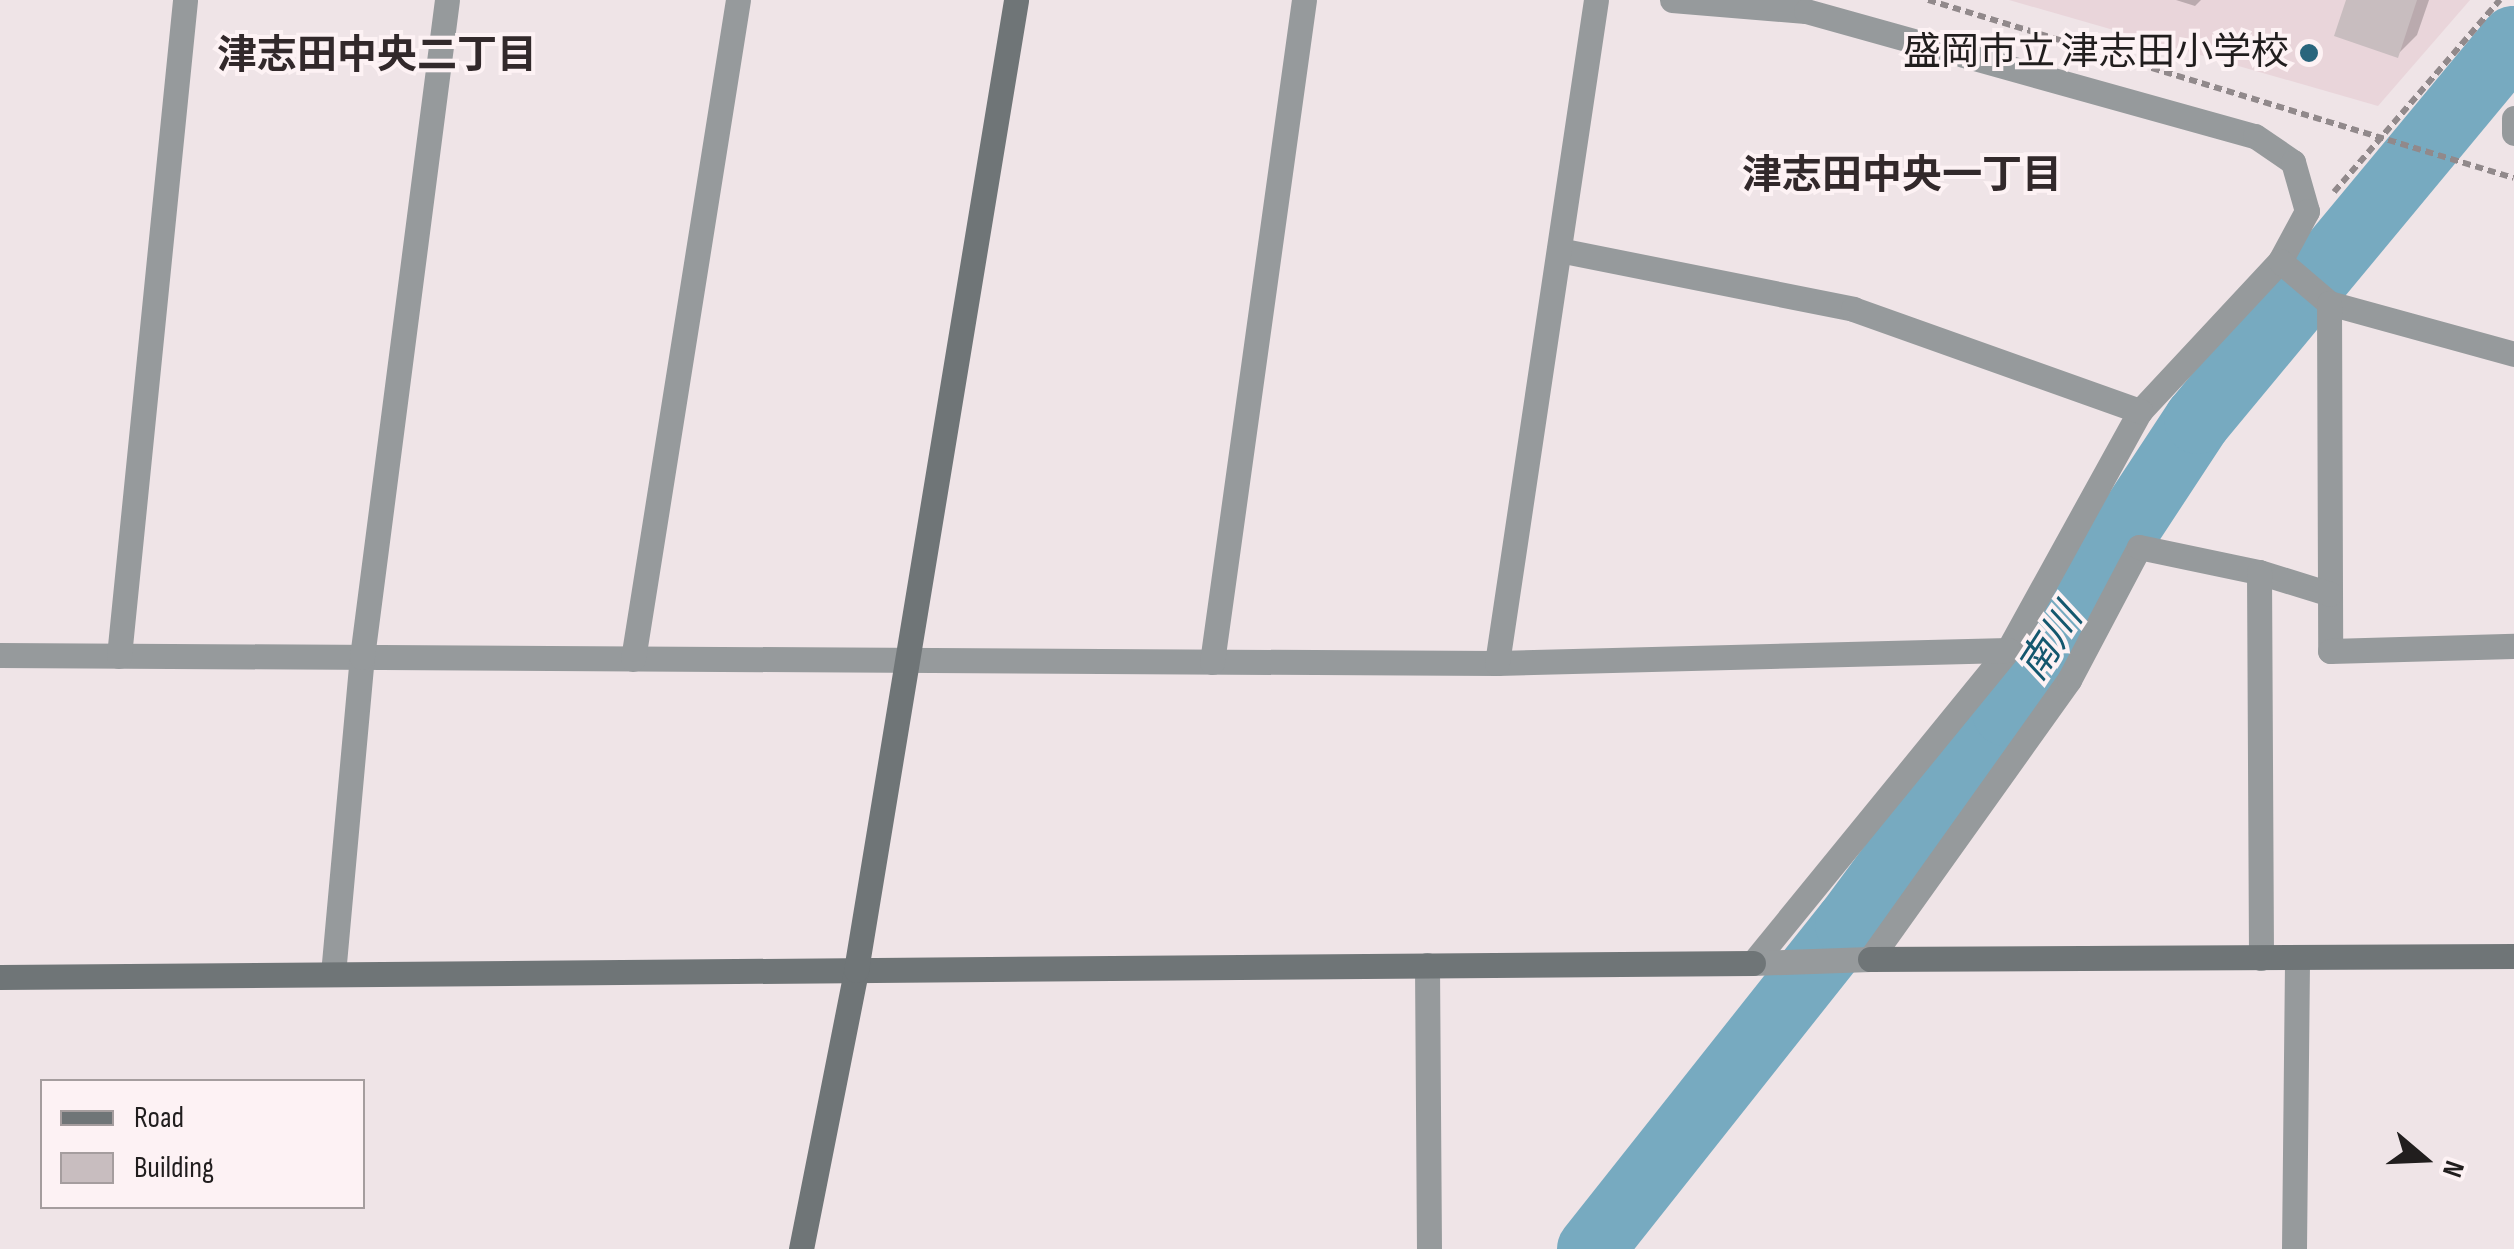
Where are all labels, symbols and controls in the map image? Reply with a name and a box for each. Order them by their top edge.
place label: 盛岡市立 津志田小学校 [1903,30,2289,76]
district label: 津志田中央二丁目 [217,32,537,80]
marker: 盛岡市立 津志田小学校 [2298,42,2320,64]
district label: 津志田中央一丁目 [1742,152,2062,200]
water label: 南川 [2009,596,2093,690]
legend [40,1079,365,1209]
text: Road [134,1100,184,1136]
north arrow [2374,1109,2474,1209]
text: Building [134,1150,214,1186]
text: N [2435,1156,2471,1181]

